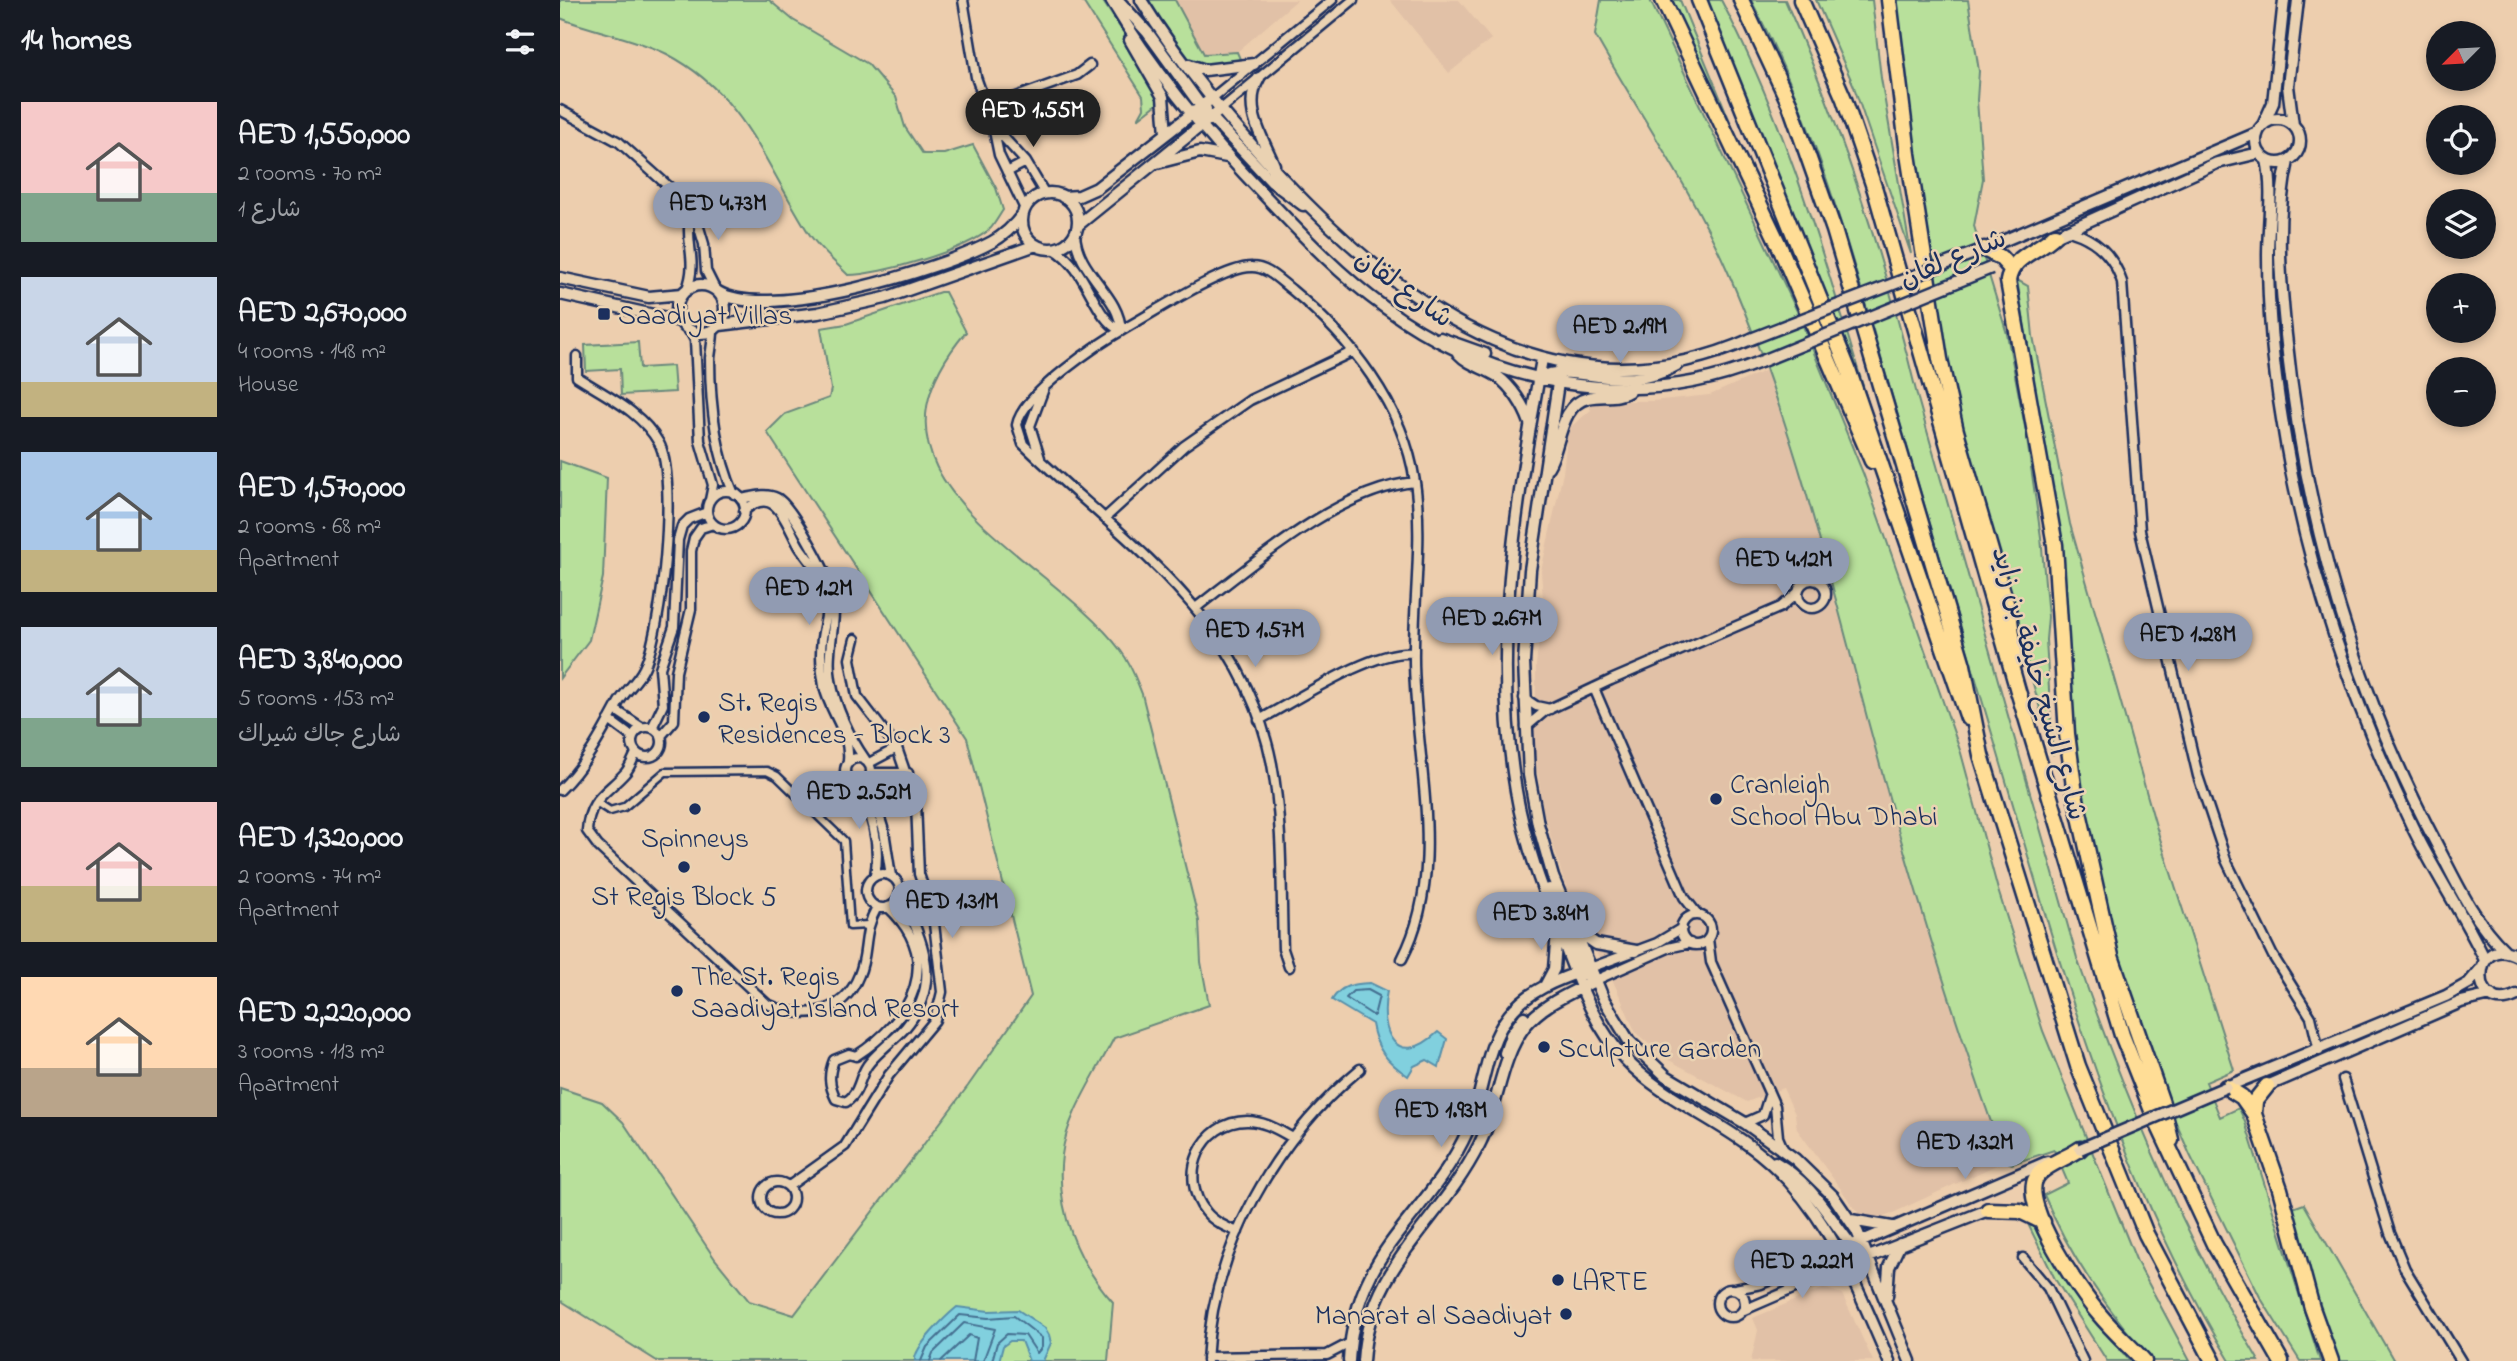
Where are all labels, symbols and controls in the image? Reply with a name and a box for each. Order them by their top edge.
text: 14 homes [21,20,132,64]
north arrow [2426,21,2496,91]
map controls [2426,21,2496,427]
icon: filters [501,23,539,61]
pin: AED 1.55M [953,90,1113,149]
text: AED 1.55M [981,95,1085,128]
button: locate [2426,105,2496,175]
text: AED 1,550,000 [238,114,410,158]
icon: home [77,130,161,214]
text: 2 rooms · 70 m² [238,158,382,191]
pin: AED 4.73M [638,182,798,242]
text: AED 4.73M [669,188,767,221]
button: layers [2426,189,2496,259]
text: شارع 1 [238,194,301,227]
street label: شارع لفان [1893,219,2013,301]
street label: شارع لفان [1345,240,1461,340]
button: + [2426,273,2496,343]
text: AED 2,670,000 [238,292,407,336]
place label: Saadiyat Villas [618,297,792,338]
icon: home [77,305,161,389]
marker: Saadiyat Villas [596,306,612,322]
pin: AED 2.19M [1540,306,1700,365]
text: AED 2.19M [1572,311,1668,344]
text: 4 rooms · 148 m² [238,336,386,369]
button: − [2426,357,2496,427]
text: House [238,369,298,402]
text: AED 1,570,000 [238,467,405,511]
icon: home [77,480,161,564]
text: 2 rooms · 68 m² [238,511,381,544]
pin: AED 4.12M [1704,538,1864,598]
street label: شارع الشيخ خليفة بن زايد [1979,542,2096,826]
text: Apartment [238,544,339,577]
text: AED 4.12M [1735,544,1833,577]
pin: AED 1.2M [737,568,881,627]
text: AED 1.2M [765,573,853,606]
pin: AED 2.67M [1412,598,1572,657]
text: AED 2.67M [1442,603,1542,636]
pin: AED 1.57M [1175,610,1335,669]
pin: AED 1.28M [2108,614,2268,673]
text: AED 1.57M [1205,615,1305,648]
text: AED 1.28M [2140,619,2236,652]
text: AED 3,840,000 [238,639,402,683]
icon: home [77,655,161,739]
text: 5 rooms · 153 m² [238,683,394,716]
place label: St. Regis Residences - Block 3 [718,684,951,757]
marker: St. Regis Residences - Block 3 [696,709,712,725]
text: شارع جاك شيراك [238,719,401,752]
place label: Cranleigh School Abu Dhabi [1730,766,1937,839]
pin: AED 2.52M [779,772,939,831]
text: AED 2.52M [806,777,912,810]
marker: Cranleigh School Abu Dhabi [1708,791,1724,807]
marker: Spinneys [687,801,703,817]
text: AED 1,320,000 [238,817,403,861]
place label: Spinneys [641,820,749,861]
icon: home [77,830,161,914]
marker: St Regis Block 5 [676,859,692,875]
text: 2 rooms · 74 m² [238,861,382,894]
place label: St Regis Block 5 [591,878,777,919]
pin: AED 1.31M [872,880,1032,940]
text: AED 1.31M [905,886,999,919]
pin: AED 3.84M [1461,892,1621,952]
text: Apartment [238,894,339,927]
text: AED 3.84M [1493,898,1590,931]
place label: The St. Regis Saadiyat Island Resort [691,958,959,1031]
marker: The St. Regis Saadiyat Island Resort [669,983,685,999]
text: AED 2,220,000 [238,992,411,1036]
icon: home [77,1005,161,1089]
place label: Sculpture Garden [1558,1030,1761,1071]
text: 3 rooms · 113 m² [238,1036,385,1069]
marker: Sculpture Garden [1536,1039,1552,1055]
text: Apartment [238,1069,339,1102]
pin: AED 1.93M [1361,1090,1521,1149]
text: AED 1.93M [1394,1095,1488,1128]
pin: AED 1.32M [1885,1122,2045,1181]
text: AED 1.32M [1916,1127,2014,1160]
pin: AED 2.22M [1722,1240,1882,1300]
text: AED 2.22M [1750,1246,1854,1279]
place label: LARTE [1572,1263,1648,1304]
marker: LARTE [1550,1272,1566,1288]
place label: Manarat al Saadiyat [1315,1297,1552,1338]
marker: Manarat al Saadiyat [1558,1306,1574,1322]

